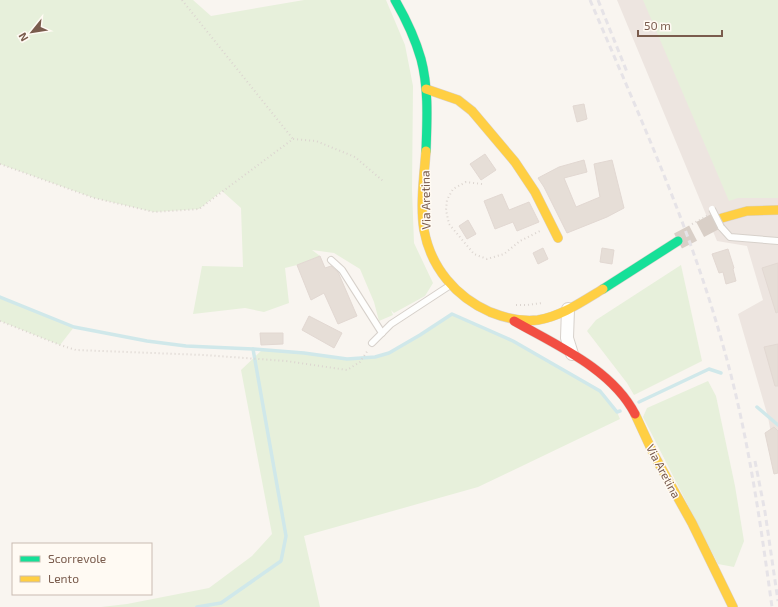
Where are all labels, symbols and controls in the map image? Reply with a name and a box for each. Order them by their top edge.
north arrow [12,12,52,52]
scale bar [638,12,722,38]
text: 50 m [644,18,671,32]
text: N [15,31,31,44]
street label: Via Aretina [417,170,433,230]
street label: Via Aretina [644,442,684,500]
legend [12,543,152,595]
text: Scorrevole [48,551,106,565]
text: Lento [48,571,79,585]

